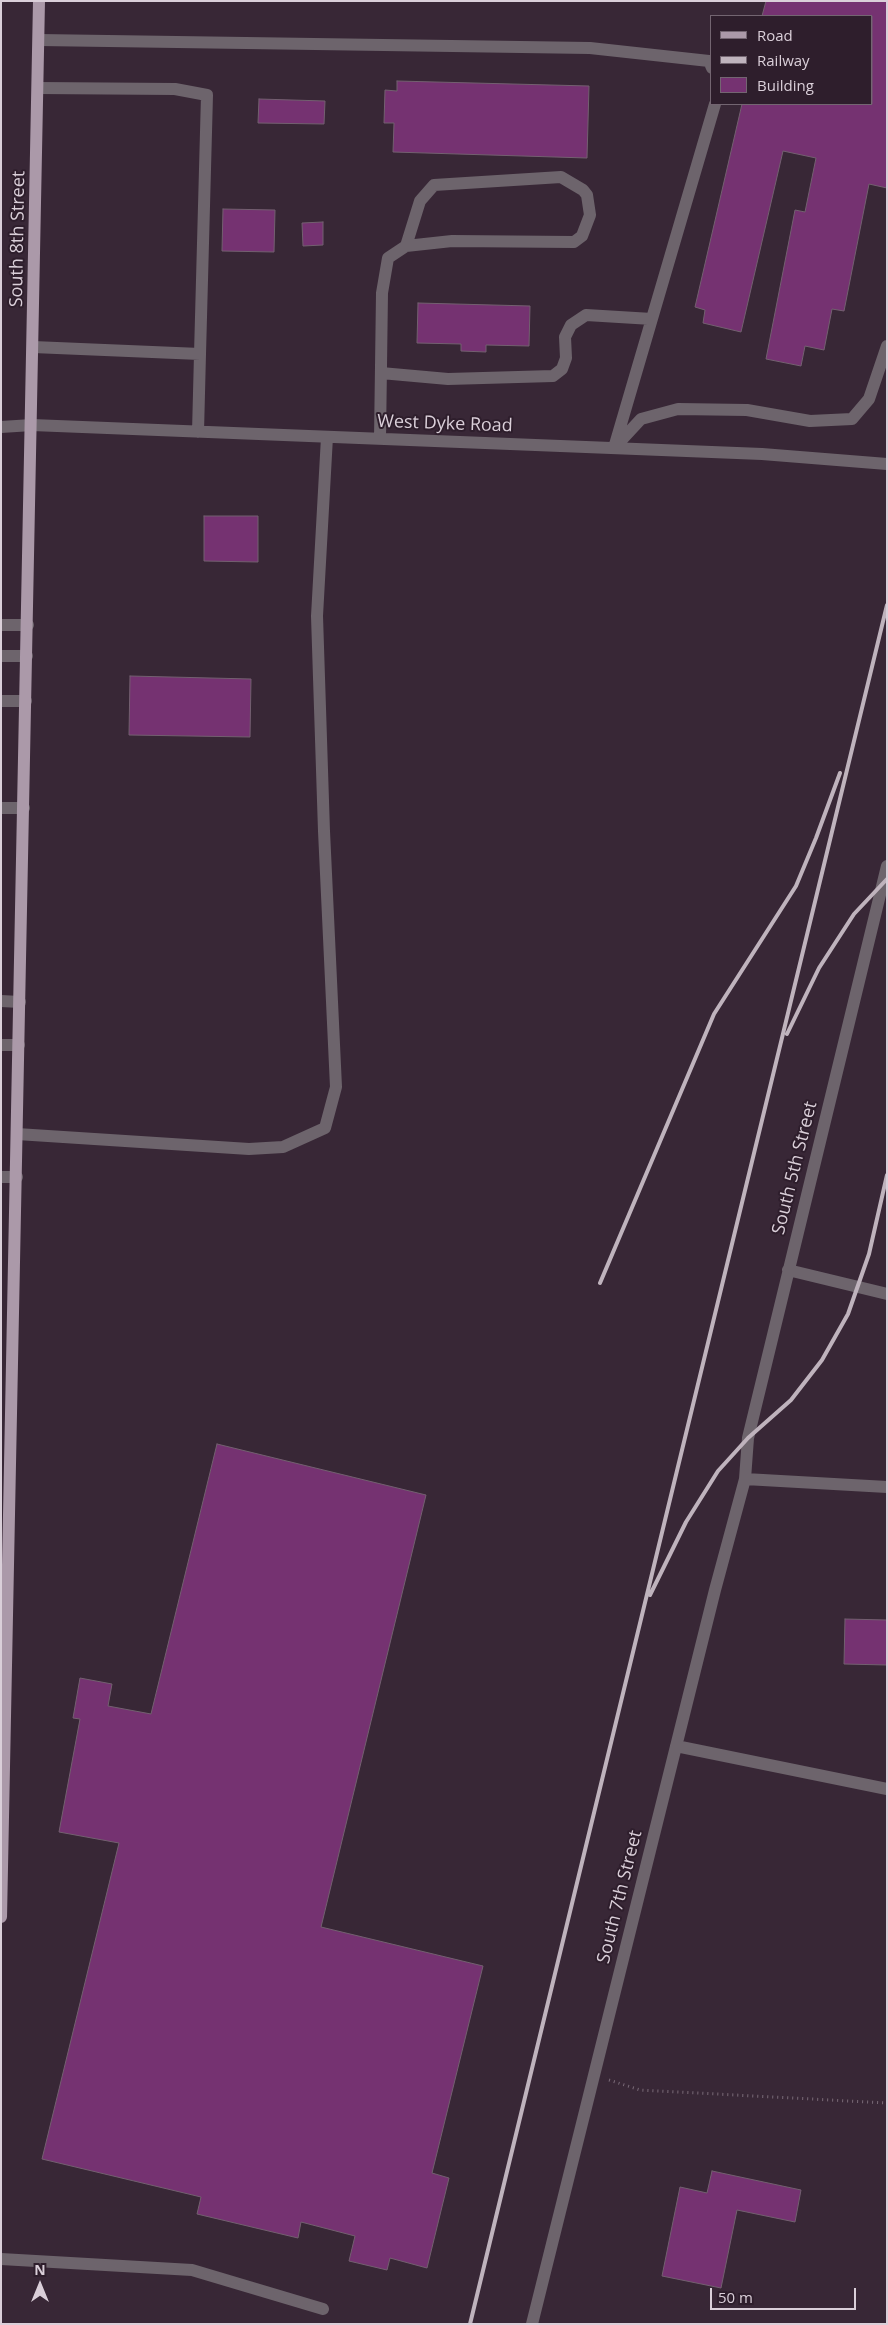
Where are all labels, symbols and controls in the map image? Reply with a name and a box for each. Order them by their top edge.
legend [710,15,873,105]
text: Road [757,25,793,45]
text: Railway [757,50,810,70]
text: Building [757,75,814,95]
street label: South 8th Street [6,171,30,307]
street label: West Dyke Road [377,411,513,437]
street label: South 5th Street [768,1099,822,1237]
street label: South 7th Street [593,1828,647,1966]
north arrow [15,2260,65,2310]
text: N [34,2260,46,2279]
scale bar [713,2278,859,2310]
text: 50 m [718,2287,753,2307]

